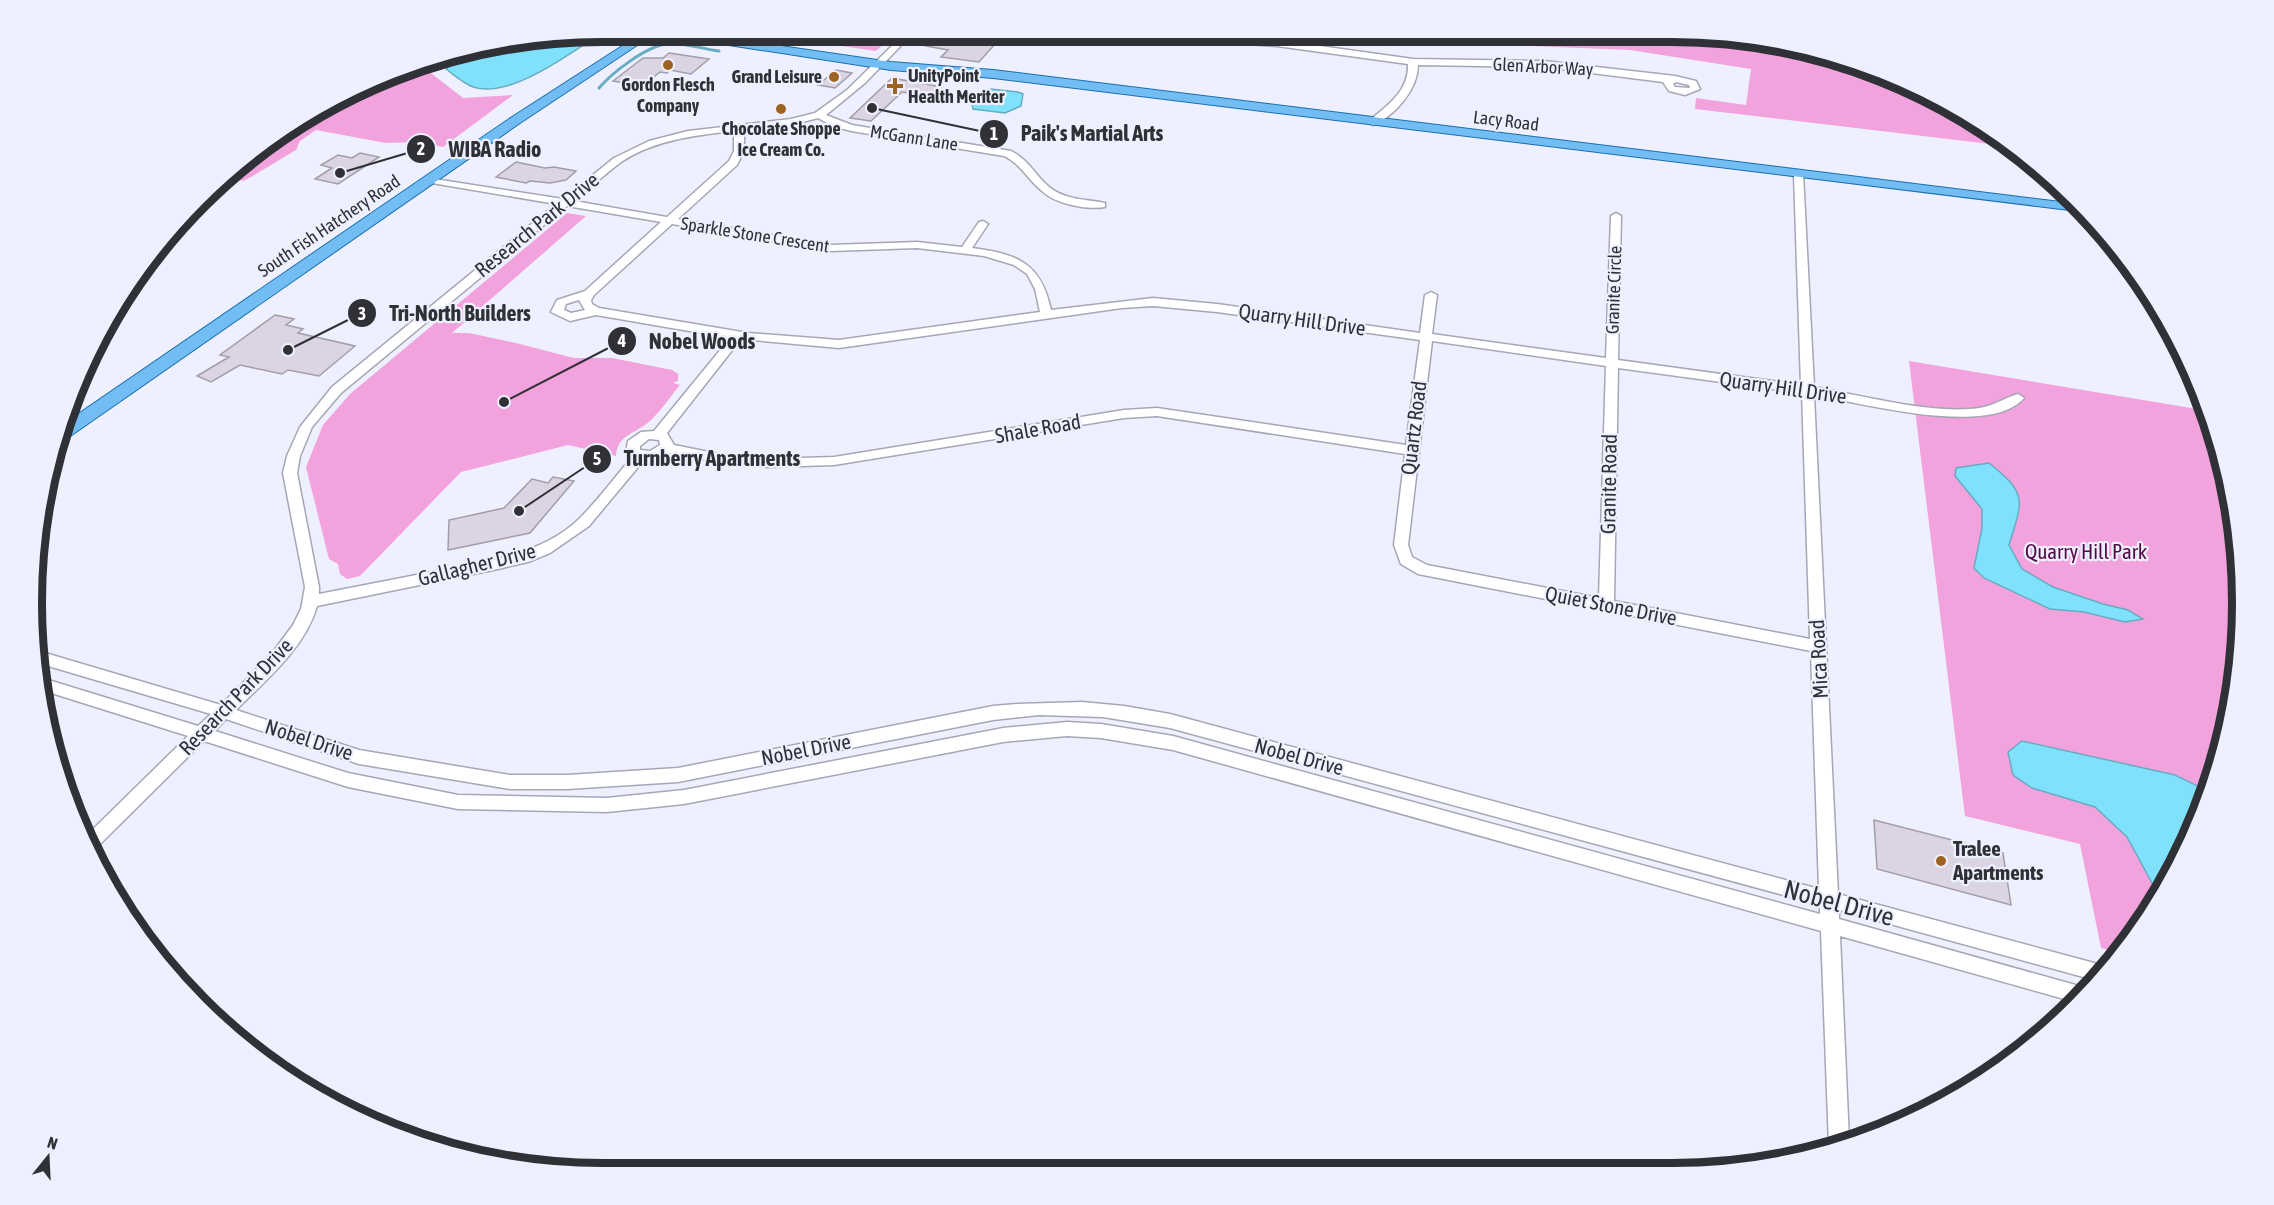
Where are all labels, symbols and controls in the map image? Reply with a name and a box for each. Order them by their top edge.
street label: Glen Arbor Way [1492,53,1594,80]
marker: Gordon Flesch Company [661,58,675,72]
place label: UnityPoint Health Meriter [908,65,1005,107]
place label: Grand Leisure [732,66,822,87]
marker: Grand Leisure [827,70,841,84]
place label: Gordon Flesch Company [621,74,715,116]
marker: UnityPoint Health Meriter [886,77,904,95]
marker: Chocolate Shoppe Ice Cream Co. [774,102,788,116]
street label: Lacy Road [1472,106,1540,135]
callout: Paik's Martial Arts [979,114,1176,154]
place label: Chocolate Shoppe Ice Cream Co. [721,118,841,160]
street label: McGann Lane [869,120,960,155]
text: Paik's Martial Arts [1021,120,1164,146]
text: 1 [990,123,998,144]
callout: WIBA Radio [406,129,553,169]
text: WIBA Radio [448,136,541,162]
text: 2 [417,138,425,159]
street label: Research Park Drive [470,167,603,282]
street label: South Fish Hatchery Road [254,170,404,281]
street label: Sparkle Stone Crescent [679,212,831,257]
street label: Granite Circle [1601,245,1626,334]
callout: Tri-North Builders [347,293,543,333]
street label: Quarry Hill Drive [1237,298,1367,340]
text: Tri-North Builders [389,300,531,326]
text: 3 [358,303,366,324]
callout: Nobel Woods [607,321,767,361]
text: Nobel Woods [649,328,756,354]
text: 4 [617,330,626,351]
street label: Quarry Hill Drive [1718,366,1848,408]
street label: Quartz Road [1395,379,1431,476]
street label: Shale Road [993,409,1083,447]
street label: Granite Road [1595,434,1621,534]
callout: Turnberry Apartments [582,439,812,479]
text: Turnberry Apartments [624,445,800,471]
text: 5 [593,448,601,469]
street label: Gallagher Drive [415,538,538,590]
park label: Quarry Hill Park [2025,539,2147,563]
street label: Quiet Stone Drive [1543,580,1679,630]
street label: Mica Road [1804,619,1832,699]
street label: Research Park Drive [174,633,297,759]
street label: Nobel Drive [262,714,356,765]
street label: Nobel Drive [759,729,853,769]
street label: Nobel Drive [1252,733,1346,779]
place label: Tralee Apartments [1952,836,2044,884]
marker: Tralee Apartments [1934,854,1948,868]
street label: Nobel Drive [1781,874,1897,932]
north arrow [18,1127,78,1187]
text: N [45,1133,60,1153]

